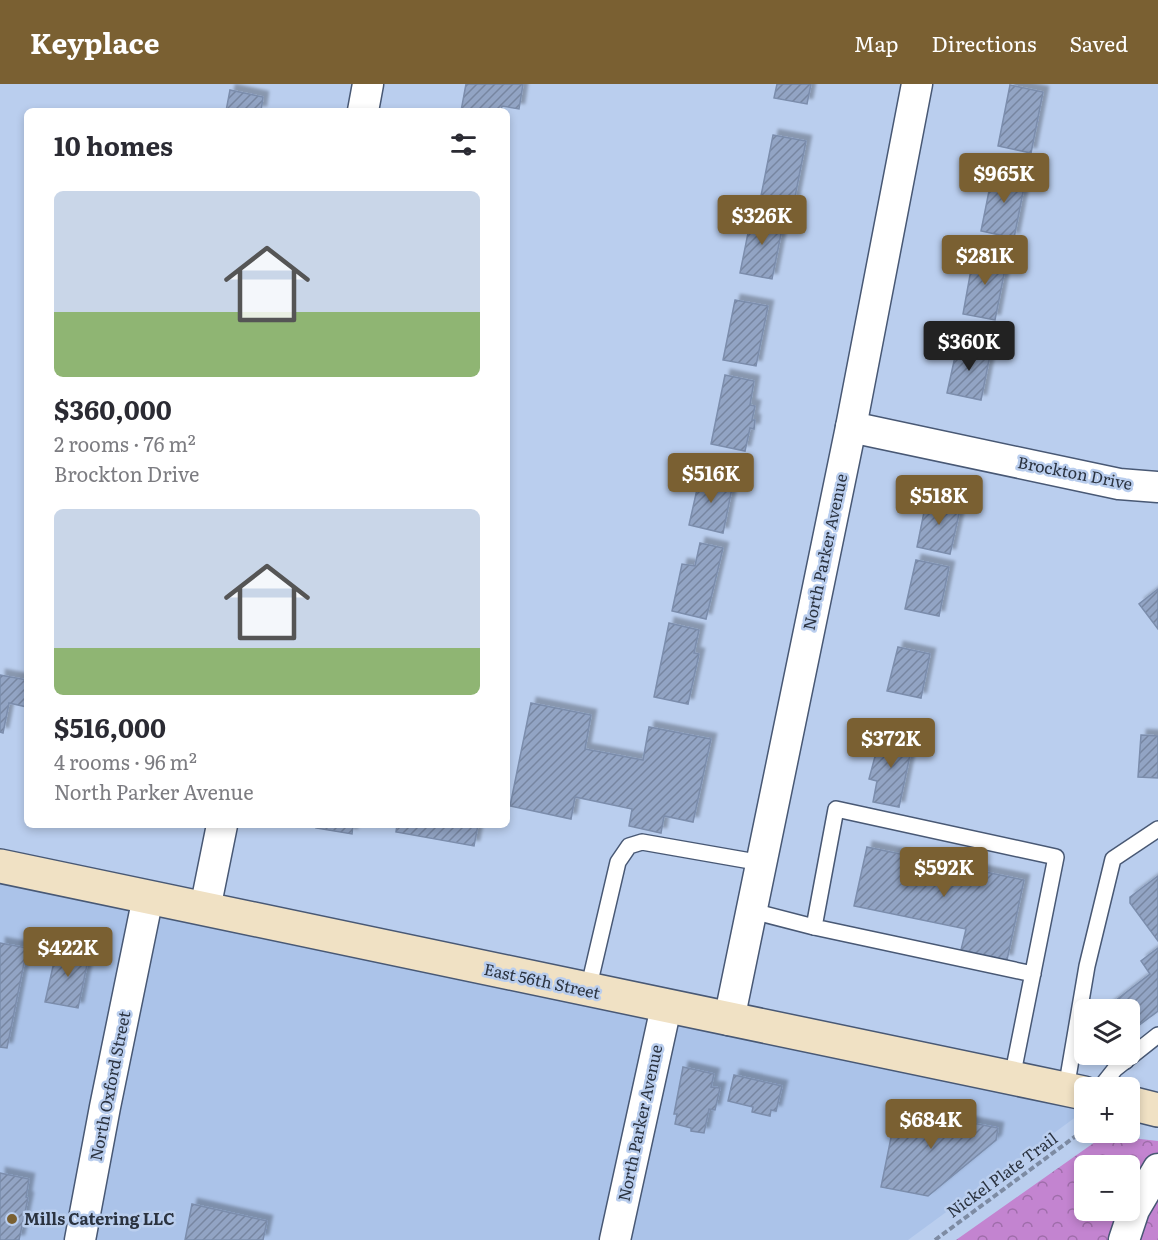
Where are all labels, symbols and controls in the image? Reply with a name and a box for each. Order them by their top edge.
text: Keyplace [30,21,160,63]
text: Map [854,27,899,58]
text: Directions [932,27,1037,58]
text: Saved [1070,27,1128,58]
text: 10 homes [54,125,173,164]
icon: filters [447,128,480,161]
pin: $965K [962,153,1046,204]
text: $965K [973,157,1035,187]
pin: $326K [720,195,804,246]
text: $326K [732,199,792,229]
icon: home [213,230,321,338]
pin: $281K [943,235,1027,286]
text: $281K [956,239,1014,269]
pin: $360K [927,321,1011,372]
text: $360K [938,325,1000,355]
text: $360,000 [54,389,172,428]
text: 2 rooms · 76 m² [54,428,196,458]
street label: Brockton Drive [1016,449,1135,495]
pin: $516K [669,453,753,504]
text: $516K [682,457,740,487]
text: Brockton Drive [54,458,199,488]
street label: North Parker Avenue [796,471,852,632]
pin: $518K [897,475,981,526]
text: $518K [910,479,968,509]
icon: home [213,548,321,656]
text: $516,000 [54,707,166,746]
pin: $372K [849,718,933,769]
text: $372K [861,722,921,752]
text: 4 rooms · 96 m² [54,746,197,776]
text: North Parker Avenue [54,776,254,806]
pin: $592K [902,847,986,898]
text: $592K [914,851,974,881]
pin: $422K [26,927,110,978]
text: $422K [37,931,99,961]
street label: East 56th Street [482,956,603,1004]
map controls [1074,999,1140,1221]
button: layers [1074,999,1140,1065]
street label: North Oxford Street [83,1008,135,1163]
street label: North Parker Avenue [611,1042,667,1203]
button: + [1074,1077,1140,1143]
pin: $684K [889,1099,973,1150]
text: $684K [899,1103,963,1133]
street label: Nickel Plate Trail [941,1126,1062,1223]
button: − [1074,1155,1140,1221]
place label: Mills Catering LLC [24,1206,175,1230]
marker: Mills Catering LLC [5,1212,19,1226]

